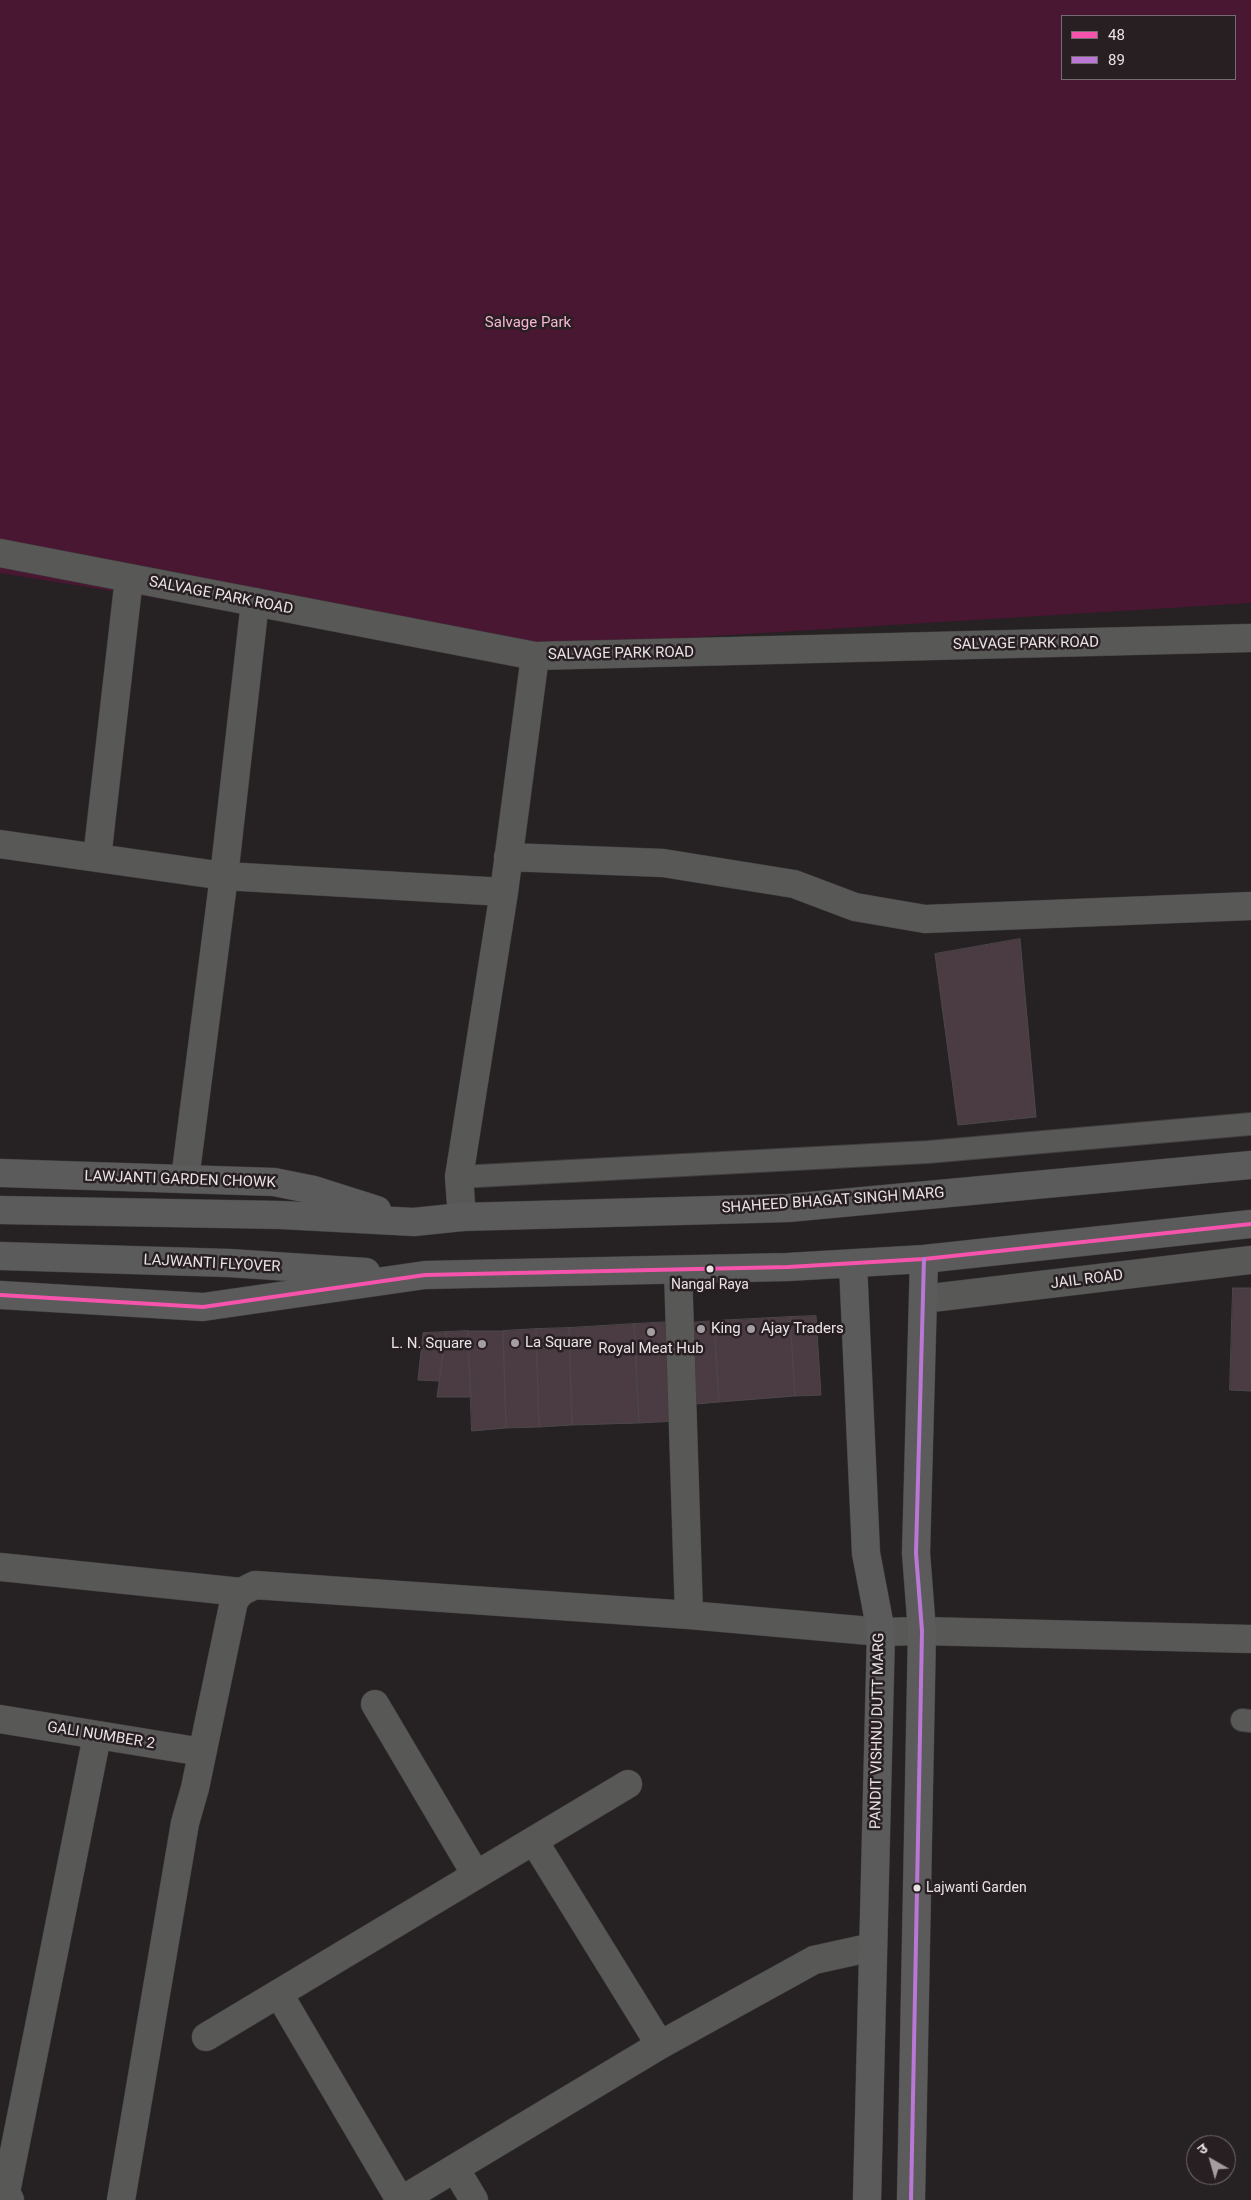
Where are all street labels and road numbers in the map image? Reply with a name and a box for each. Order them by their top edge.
street label: SALVAGE PARK ROAD [147,573,295,619]
street label: SALVAGE PARK ROAD [953,634,1099,654]
street label: SALVAGE PARK ROAD [548,644,694,664]
street label: LAWJANTI GARDEN CHOWK [84,1168,276,1192]
street label: SHAHEED BHAGAT SINGH MARG [721,1184,945,1218]
street label: LAJWANTI FLYOVER [143,1251,281,1277]
street label: JAIL ROAD [1050,1267,1124,1293]
street label: PANDIT VISHNU DUTT MARG [867,1633,889,1829]
street label: GALI NUMBER 2 [46,1719,156,1753]

